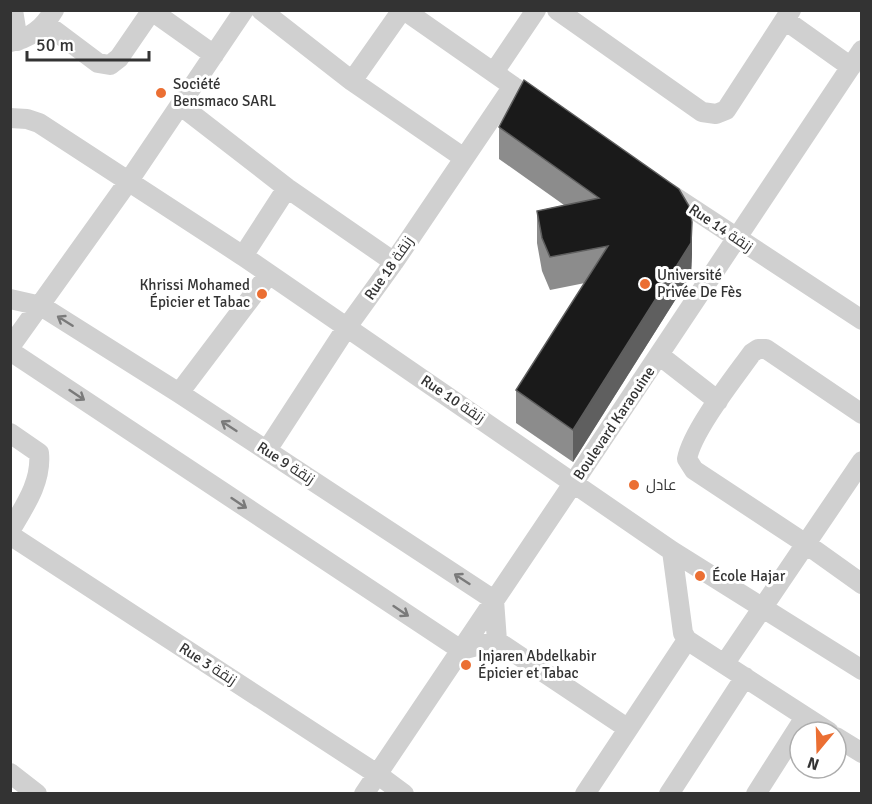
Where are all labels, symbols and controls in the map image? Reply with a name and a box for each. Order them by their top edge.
scale bar [27,24,148,62]
text: 50 m [36,34,74,56]
place label: Société Bensmaco SARL [173,75,276,110]
marker: Société Bensmaco SARL [154,86,168,100]
street label: Rue 14 زنقة [686,200,756,256]
street label: Rue 18 زنقة [361,233,417,303]
place label: Université Privée De Fès [657,266,742,301]
place label: Khrissi Mohamed Épicier et Tabac [139,276,250,311]
marker: Université Privée De Fès [638,277,652,291]
marker: Khrissi Mohamed Épicier et Tabac [255,287,269,301]
one-way arrow [57,314,74,326]
street label: Boulevard Karaouine [569,363,659,483]
street label: Rue 10 زنقة [418,371,488,427]
one-way arrow [68,388,85,401]
one-way arrow [221,419,238,432]
street label: Rue 9 زنقة [254,438,318,488]
place label: عادل [646,476,677,494]
marker: عادل [627,478,641,492]
one-way arrow [230,497,247,509]
place label: École Hajar [712,566,786,585]
marker: École Hajar [693,569,707,583]
one-way arrow [455,573,471,585]
one-way arrow [393,604,410,617]
street label: Rue 3 زنقة [176,639,240,689]
place label: Injaren Abdelkabir Épicier et Tabac [478,647,597,682]
marker: Injaren Abdelkabir Épicier et Tabac [459,658,473,672]
north arrow [788,720,848,780]
text: N [805,752,822,775]

